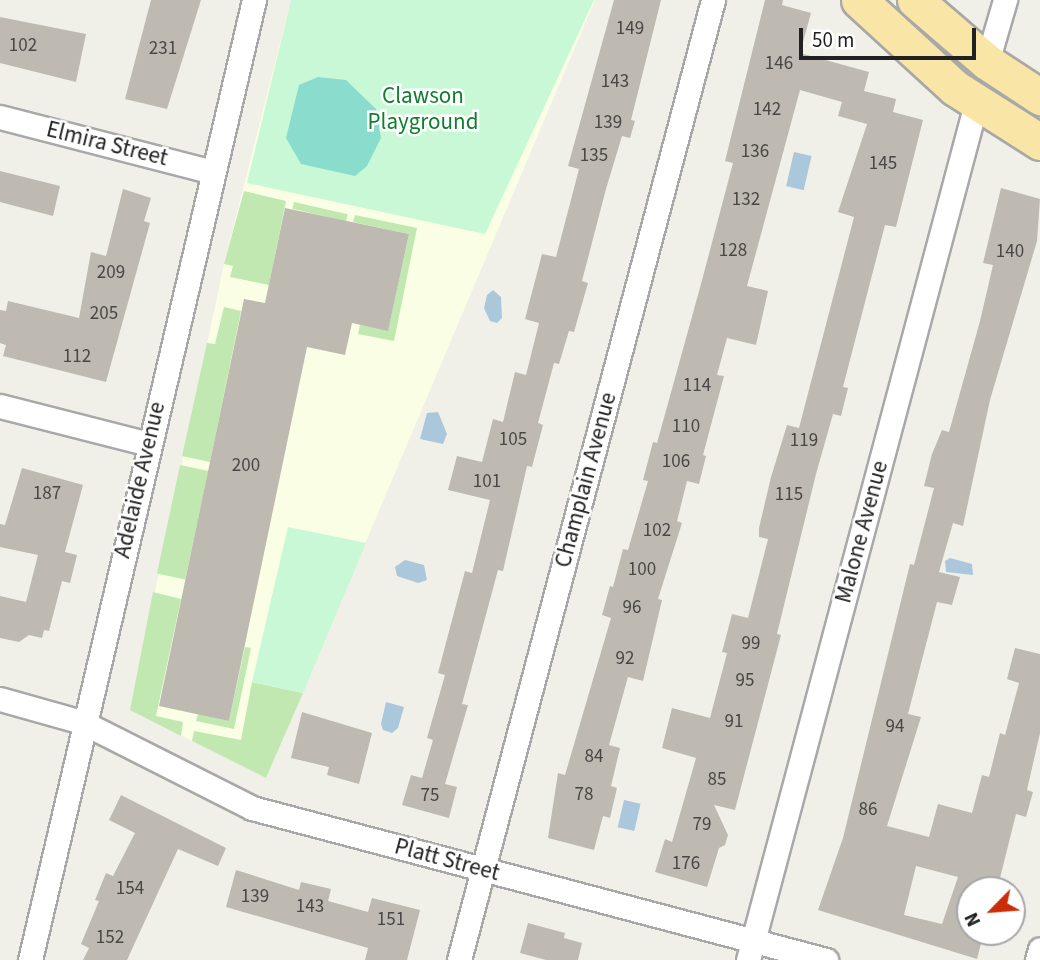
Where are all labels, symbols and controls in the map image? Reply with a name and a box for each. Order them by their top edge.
scale bar [802,14,979,58]
house number: 149 [616,18,644,40]
text: 50 m [812,25,854,55]
house number: 102 [9,35,37,57]
house number: 231 [149,38,177,60]
house number: 146 [765,53,793,75]
house number: 143 [601,71,629,93]
park label: Clawson Playground [368,82,478,136]
house number: 142 [753,99,781,121]
house number: 139 [594,112,622,134]
street label: Elmira Street [44,116,170,172]
house number: 136 [741,141,769,163]
house number: 135 [580,145,608,167]
house number: 145 [869,153,897,175]
house number: 132 [732,189,760,211]
house number: 128 [719,240,747,262]
house number: 140 [996,241,1024,263]
house number: 209 [97,262,125,284]
house number: 205 [90,303,118,325]
house number: 112 [63,346,91,368]
house number: 114 [683,375,711,397]
street label: Champlain Avenue [549,389,623,571]
street label: Adelaide Avenue [109,399,171,561]
house number: 110 [672,416,700,438]
house number: 105 [499,429,527,451]
house number: 119 [790,430,818,452]
house number: 106 [662,451,690,473]
house number: 200 [232,455,260,477]
street label: Malone Avenue [830,458,894,606]
house number: 101 [473,471,501,493]
house number: 187 [33,483,61,505]
house number: 115 [775,484,803,506]
house number: 102 [643,520,671,542]
house number: 100 [628,559,656,581]
house number: 96 [623,597,641,619]
house number: 99 [742,633,760,655]
house number: 92 [616,648,634,670]
house number: 95 [736,670,754,692]
house number: 91 [725,711,743,733]
house number: 94 [886,716,904,738]
house number: 84 [585,746,603,768]
house number: 85 [708,769,726,791]
house number: 78 [575,784,593,806]
house number: 75 [421,785,439,807]
house number: 86 [859,799,877,821]
house number: 79 [693,814,711,836]
street label: Platt Street [392,833,502,887]
house number: 176 [672,853,700,875]
north arrow [956,876,1026,946]
house number: 154 [116,878,144,900]
house number: 139 [241,886,269,908]
house number: 143 [296,896,324,918]
text: N [958,908,988,931]
house number: 151 [377,909,405,931]
house number: 152 [96,927,124,949]

